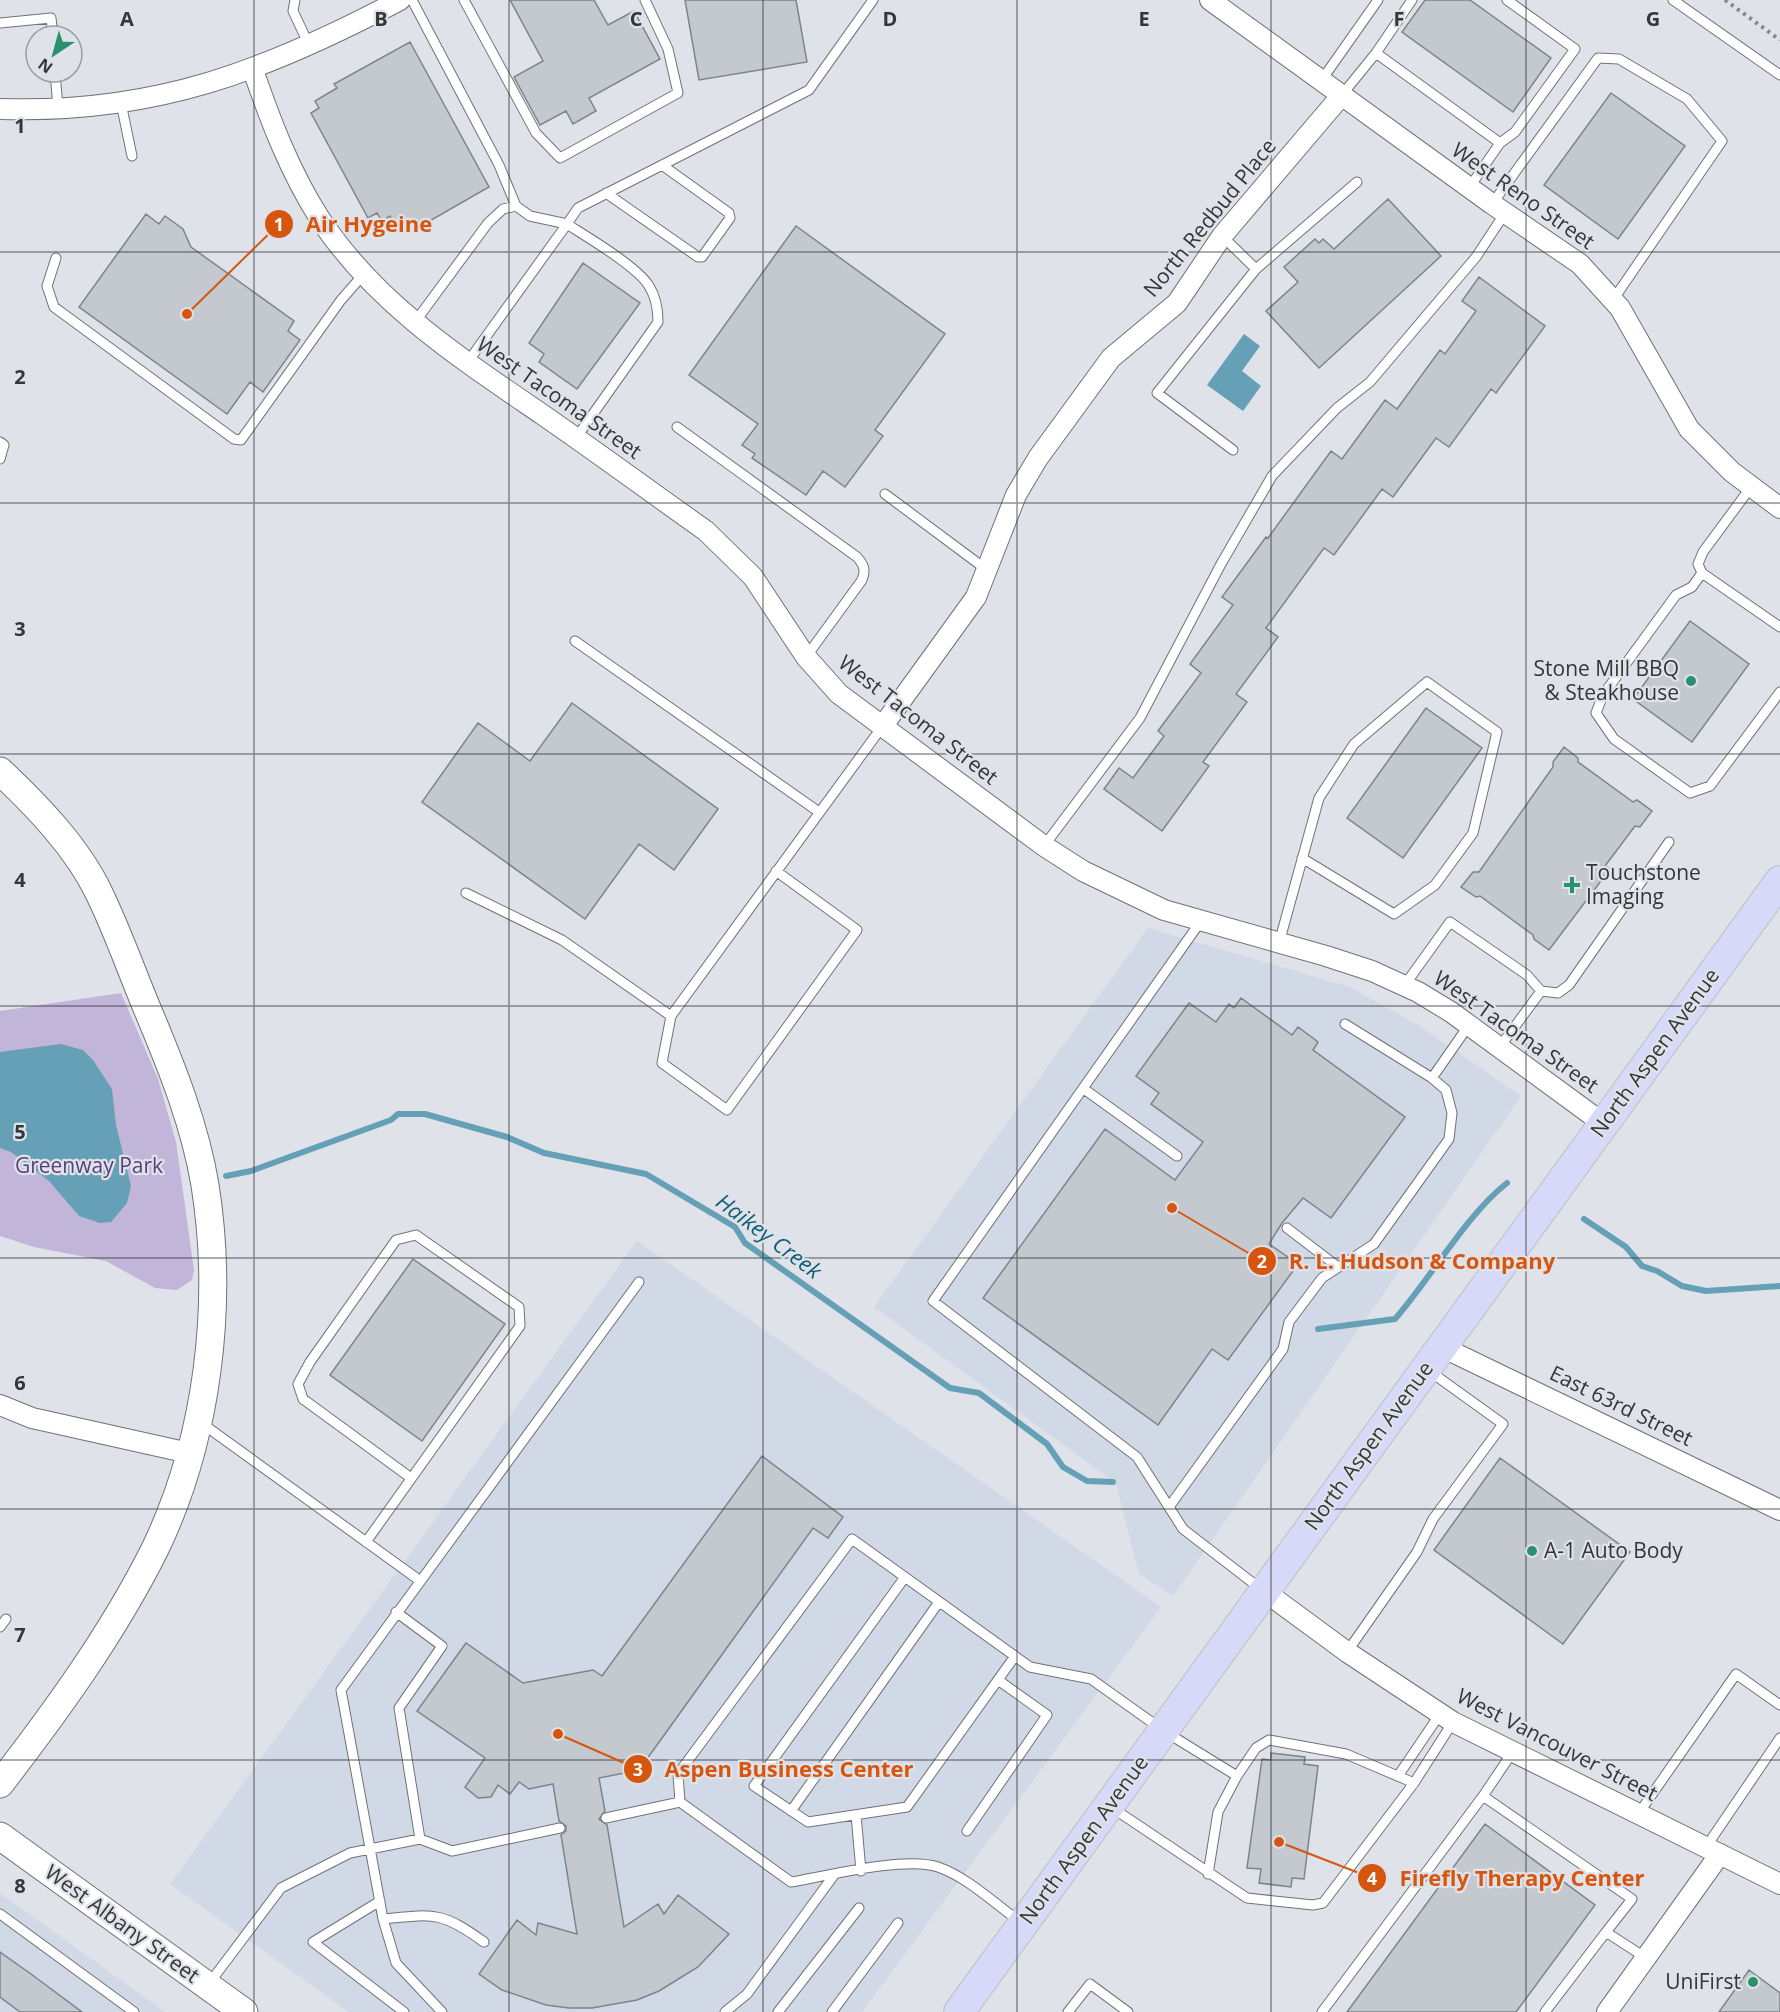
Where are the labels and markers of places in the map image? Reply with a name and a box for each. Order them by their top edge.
callout: Air Hygeine [264,204,444,244]
place label: Stone Mill BBQ & Steakhouse [1534,654,1679,706]
marker: Stone Mill BBQ & Steakhouse [1684,674,1698,688]
place label: Touchstone Imaging [1586,858,1701,910]
marker: Touchstone Imaging [1563,876,1581,894]
callout: R. L. Hudson & Company [1247,1241,1567,1281]
place label: A-1 Auto Body [1544,1536,1683,1564]
marker: A-1 Auto Body [1525,1544,1539,1558]
callout: Aspen Business Center [623,1749,926,1789]
callout: Firefly Therapy Center [1357,1858,1656,1898]
place label: UniFirst [1665,1967,1741,1995]
marker: UniFirst [1746,1975,1760,1989]

